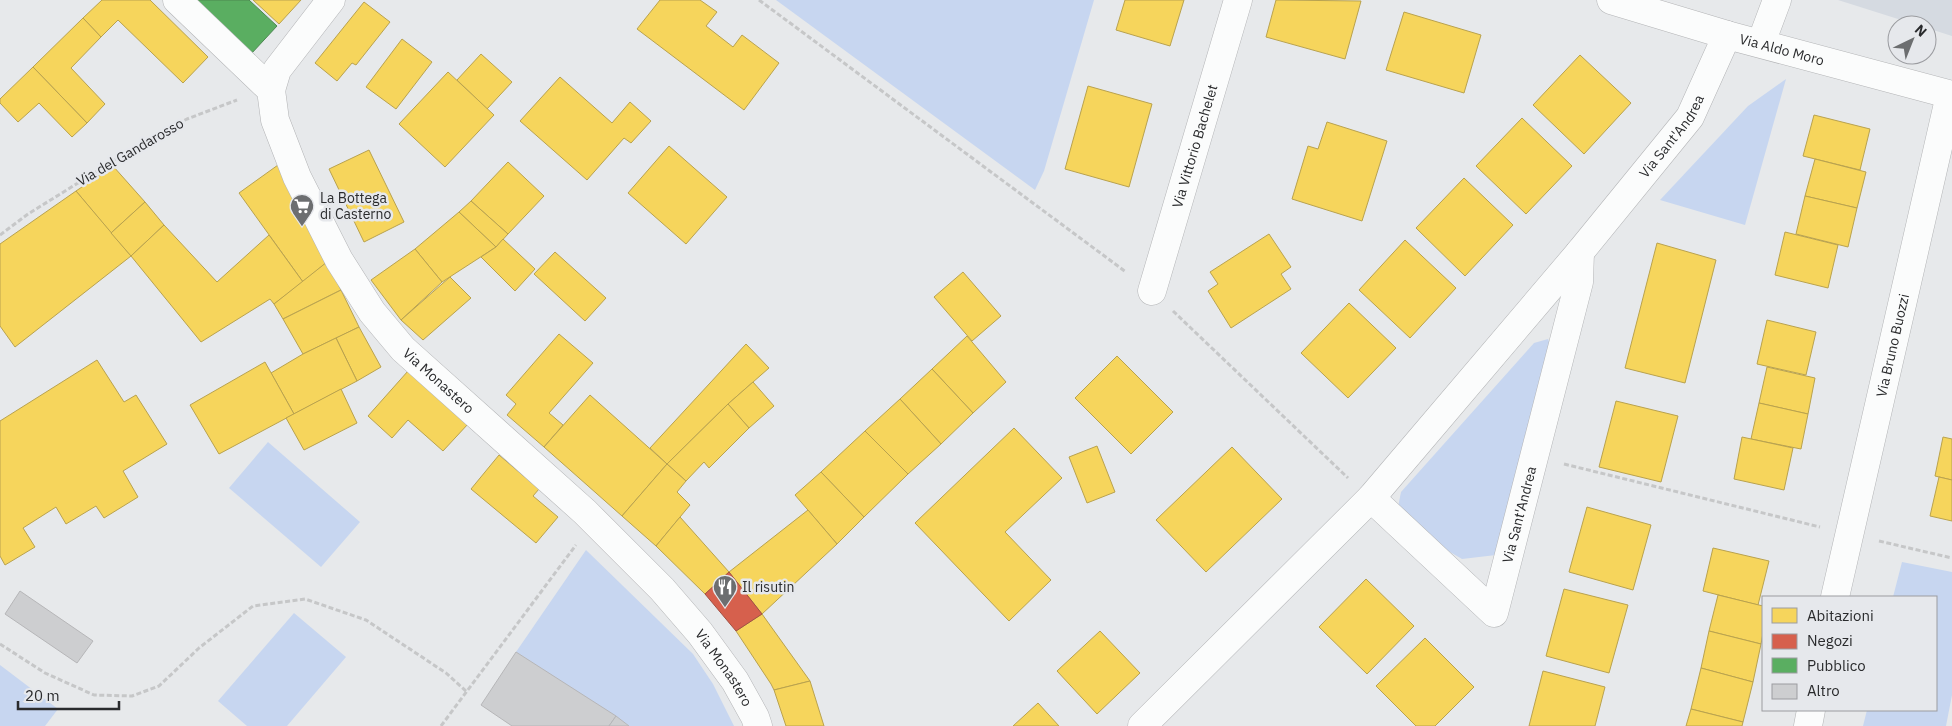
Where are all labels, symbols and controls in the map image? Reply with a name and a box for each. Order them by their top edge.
north arrow [1887,15,1937,65]
text: N [1911,20,1931,41]
street label: Via Aldo Moro [1738,30,1826,70]
street label: Via Vittorio Bachelet [1168,82,1222,210]
street label: Via Sant'Andrea [1635,91,1708,181]
street label: Via del Gandarosso [73,114,187,190]
place label: La Bottega di Casterno [320,189,391,223]
supermarket icon: La Bottega di Casterno [289,193,315,227]
street label: Via Bruno Buozzi [1872,292,1913,399]
street label: Via Monastero [399,344,478,417]
street label: Via Sant'Andrea [1498,464,1540,565]
restaurant icon: Il risutin [712,574,738,608]
place label: Il risutin [742,578,795,596]
legend [1762,596,1937,711]
text: Abitazioni [1807,606,1874,625]
street label: Via Monastero [691,626,756,710]
text: Negozi [1807,631,1853,650]
text: Pubblico [1807,656,1866,675]
scale bar [18,678,119,710]
text: Altro [1807,681,1840,700]
text: 20 m [25,686,60,705]

